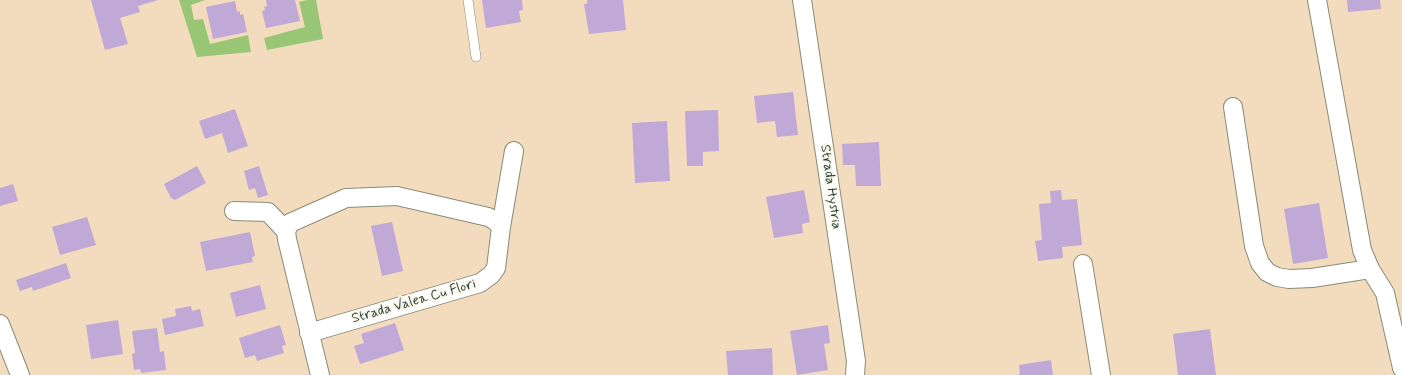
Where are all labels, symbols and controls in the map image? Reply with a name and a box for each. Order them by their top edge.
street label: Strada Hystria [816,144,844,230]
street label: Strada Valea Cu Flori [350,276,478,328]

